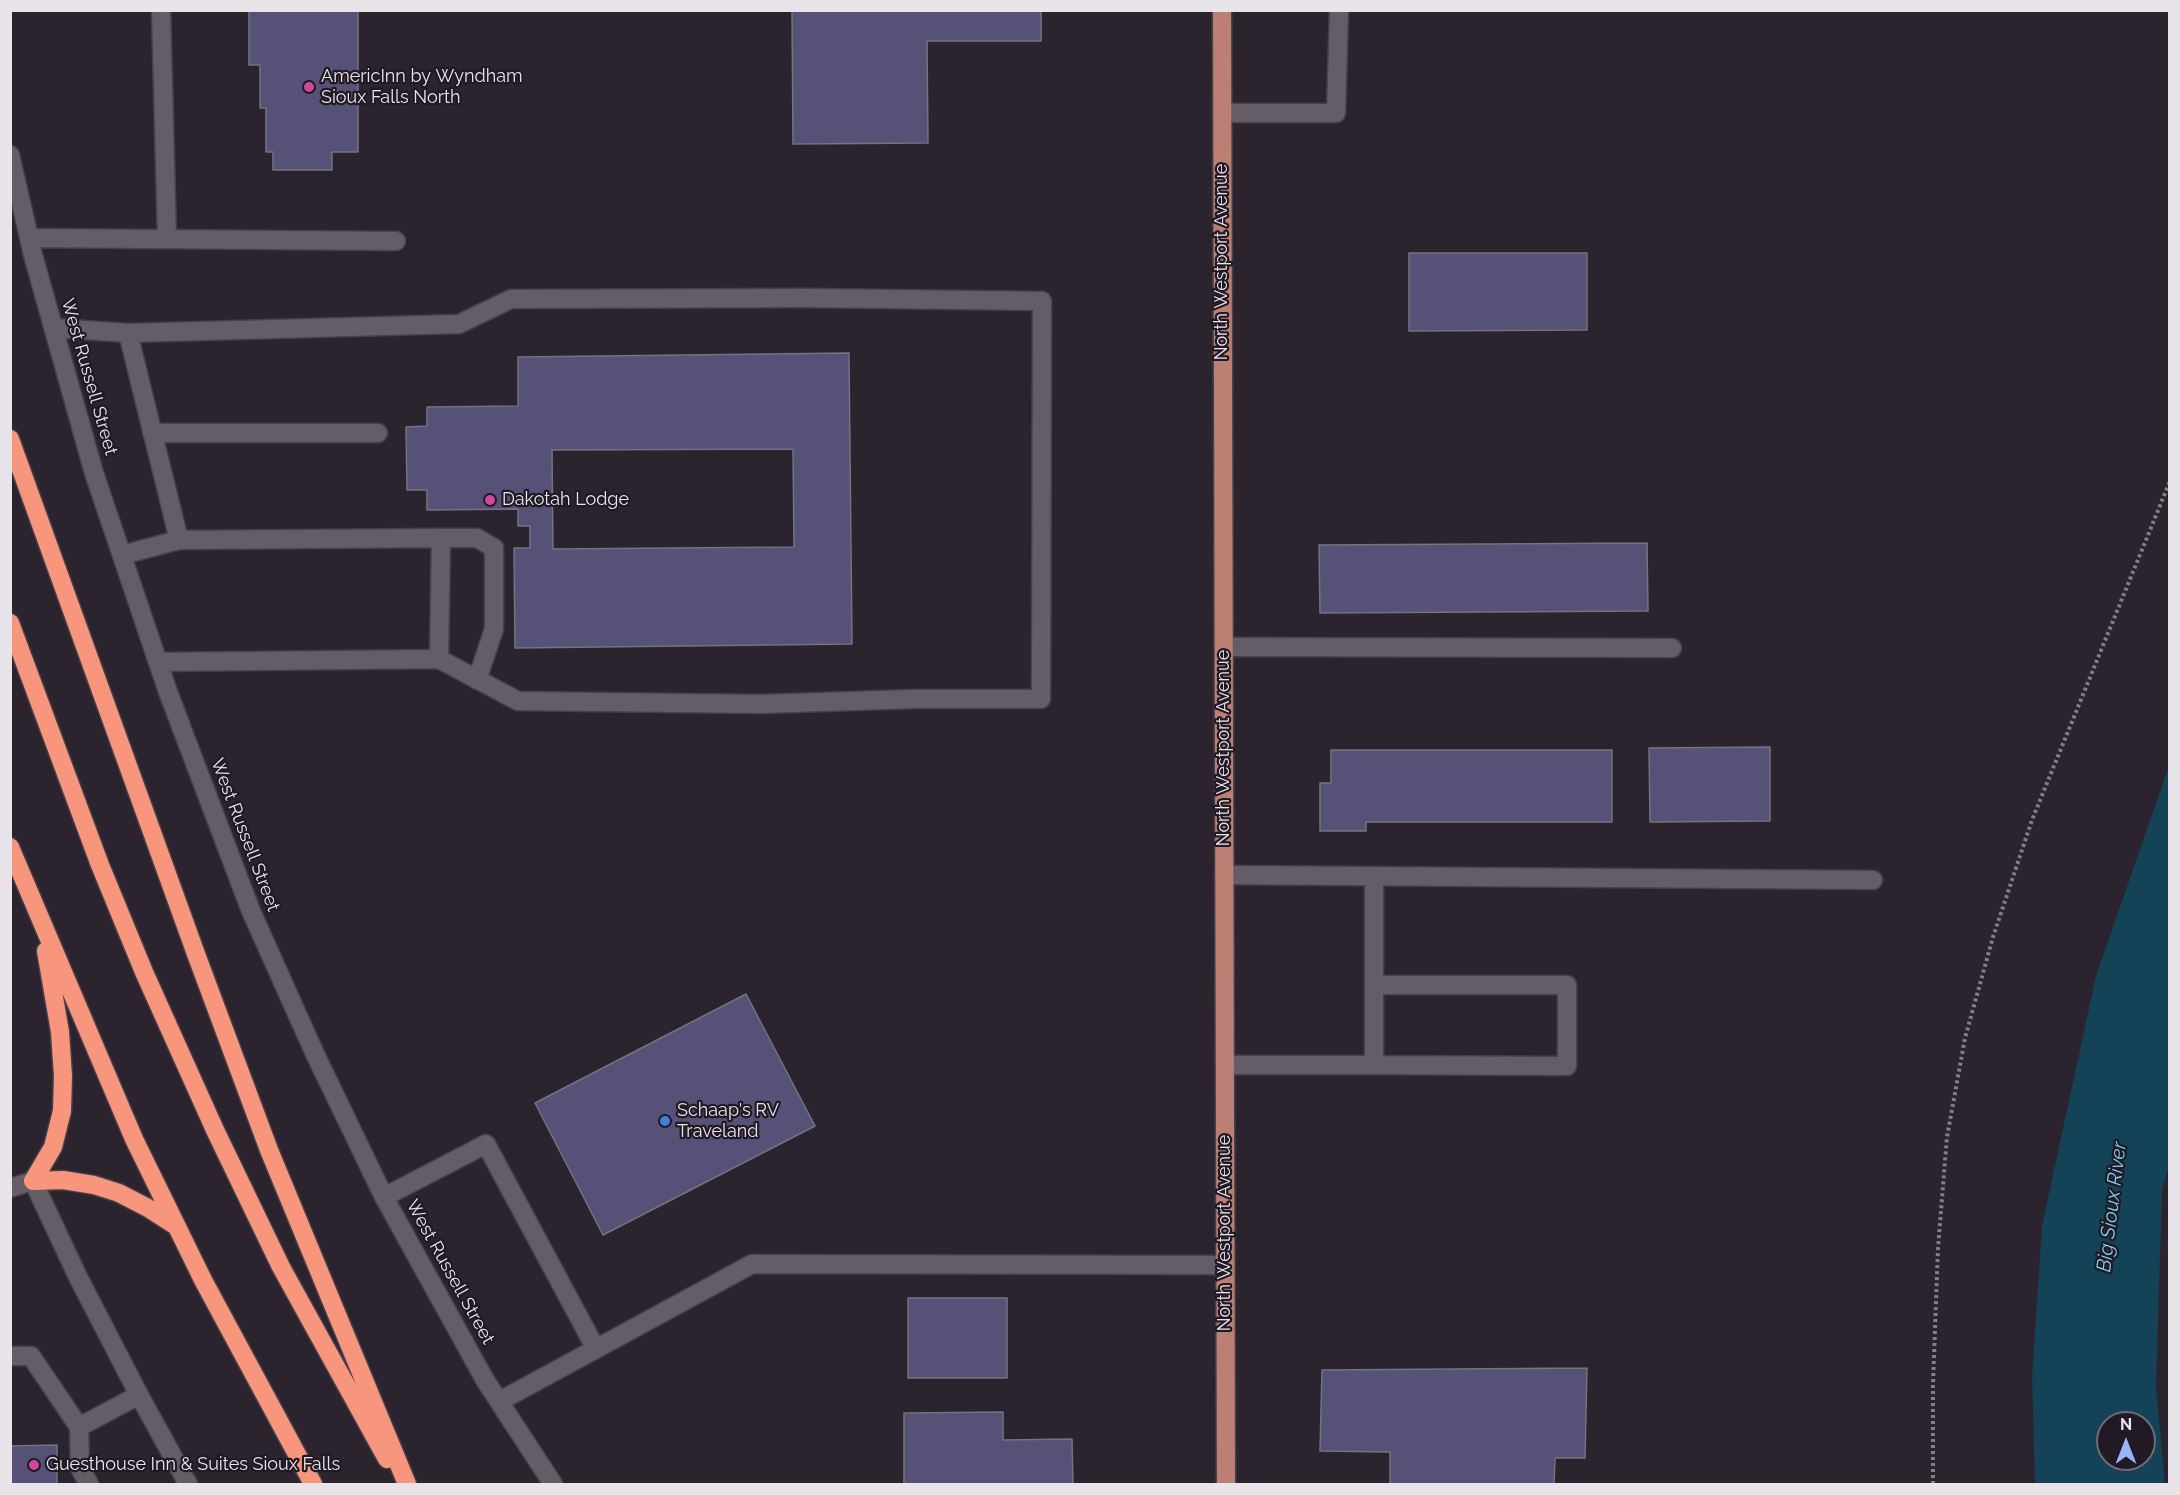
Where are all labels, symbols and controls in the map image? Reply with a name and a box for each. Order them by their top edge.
place label: AmericInn by Wyndham Sioux Falls North [321,66,522,109]
marker: AmericInn by Wyndham Sioux Falls North [302,80,316,94]
street label: North Westport Avenue [1211,164,1233,360]
street label: West Russell Street [56,296,122,458]
place label: Dakotah Lodge [502,489,629,511]
marker: Dakotah Lodge [483,493,497,507]
street label: North Westport Avenue [1213,650,1235,846]
street label: West Russell Street [206,755,284,915]
place label: Schaap's RV Traveland [677,1100,779,1142]
marker: Schaap's RV Traveland [658,1114,672,1128]
street label: North Westport Avenue [1214,1135,1236,1331]
water label: Big Sioux River [2092,1140,2132,1274]
street label: West Russell Street [401,1196,499,1348]
north arrow [2096,1411,2156,1471]
text: N [2120,1415,2132,1434]
place label: Guesthouse Inn & Suites Sioux Falls [46,1454,340,1476]
marker: Guesthouse Inn & Suites Sioux Falls [27,1458,41,1472]

